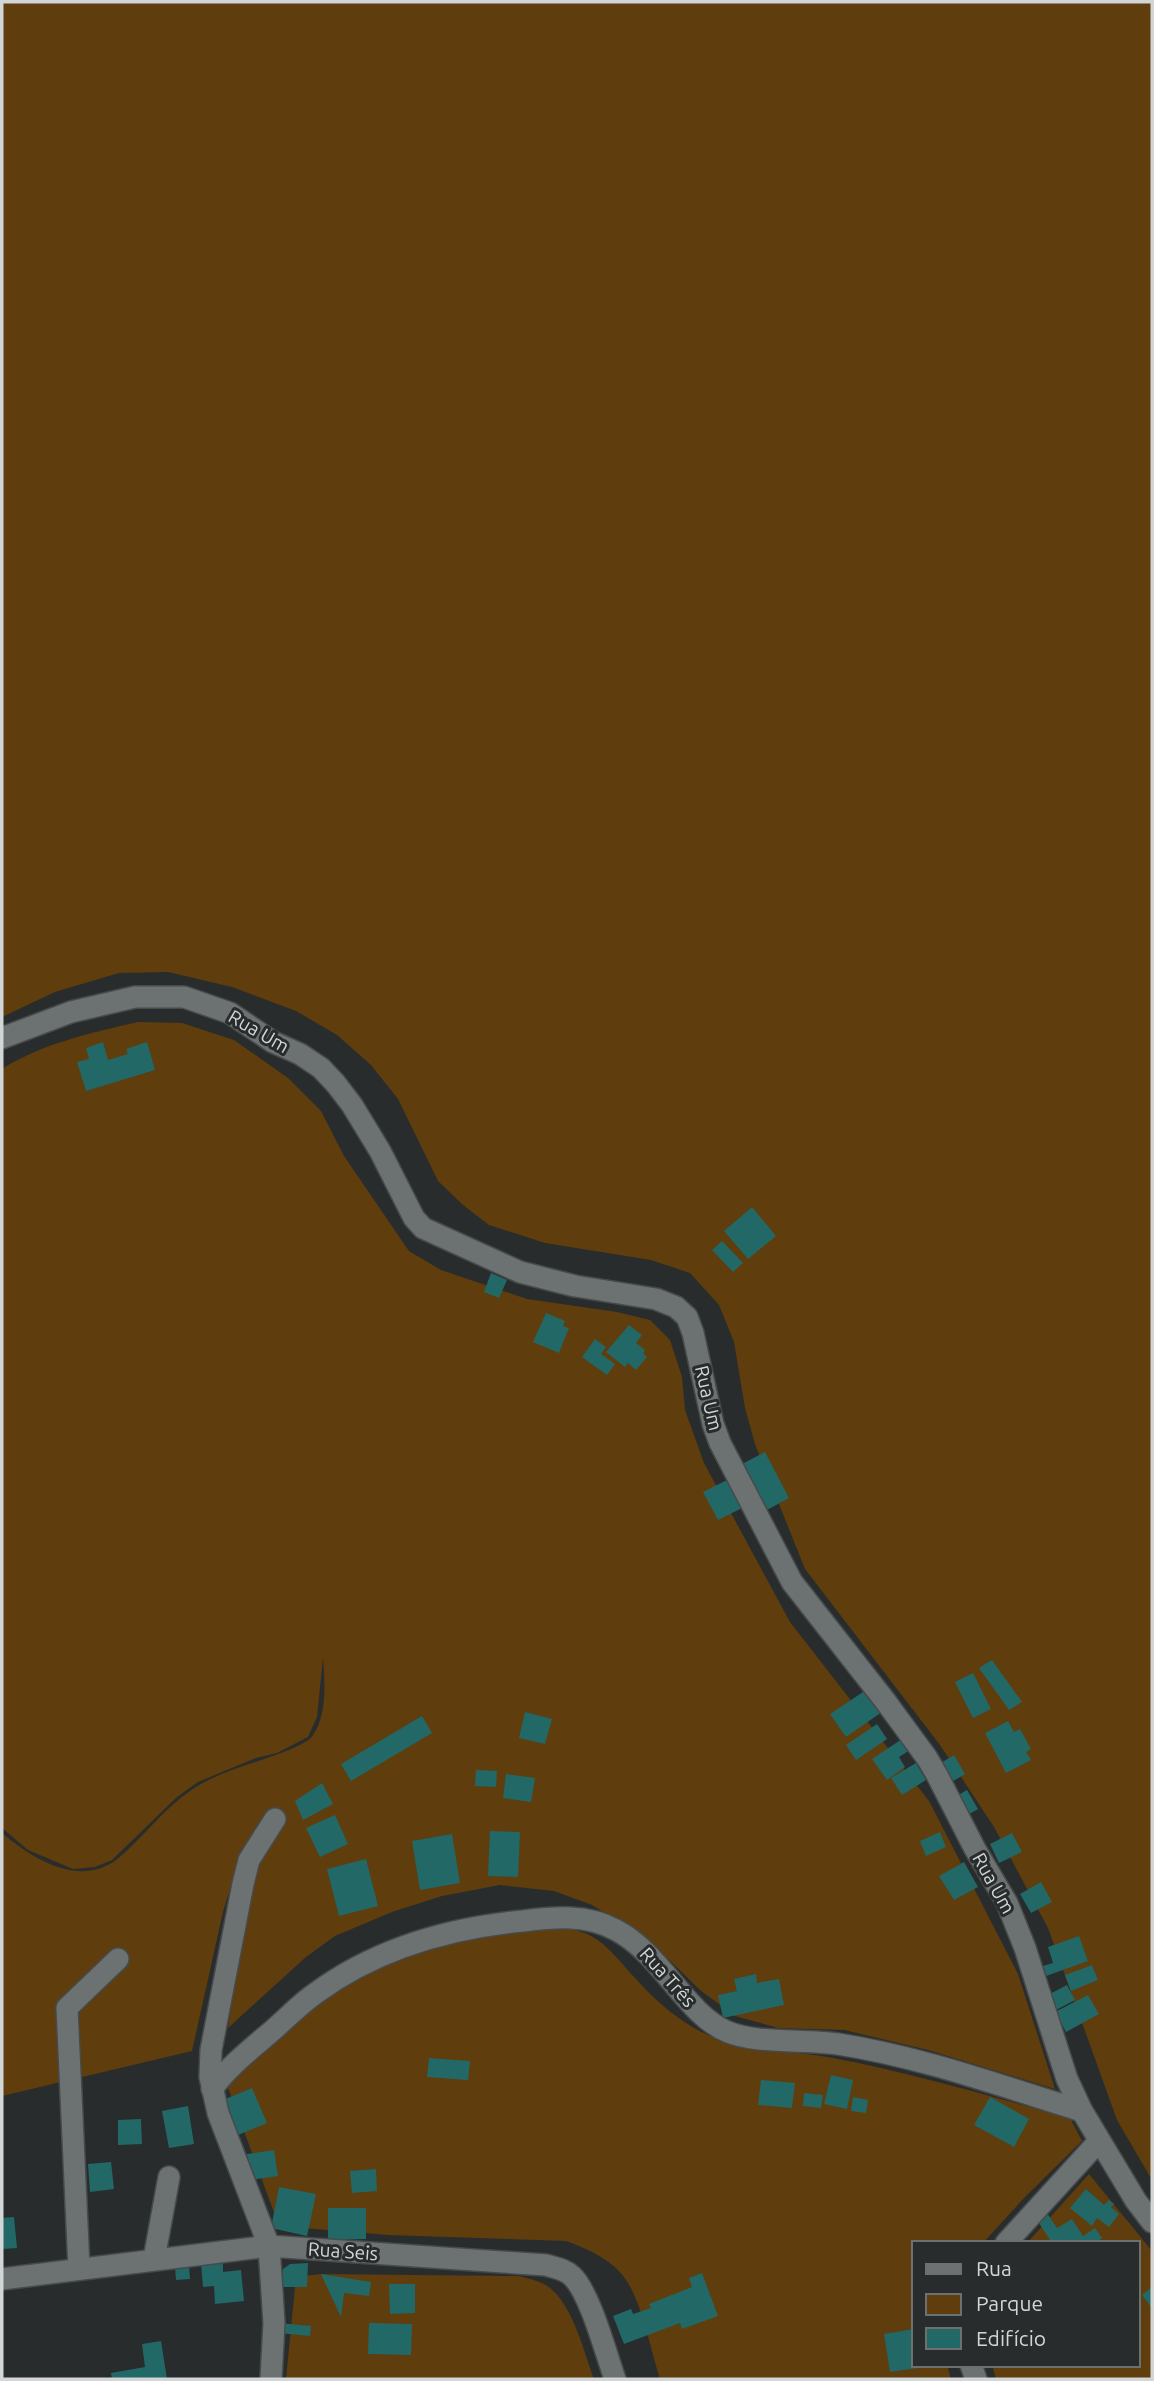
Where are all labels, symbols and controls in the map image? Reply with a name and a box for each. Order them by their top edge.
street label: Rua Um [225,1005,293,1057]
street label: Rua Um [691,1363,727,1433]
street label: Rua Um [968,1849,1020,1917]
street label: Rua Três [636,1943,700,2011]
street label: Rua Seis [307,2238,379,2264]
legend [912,2241,1140,2367]
text: Rua [976,2256,1012,2280]
text: Parque [976,2291,1043,2315]
text: Edifício [976,2326,1046,2350]

